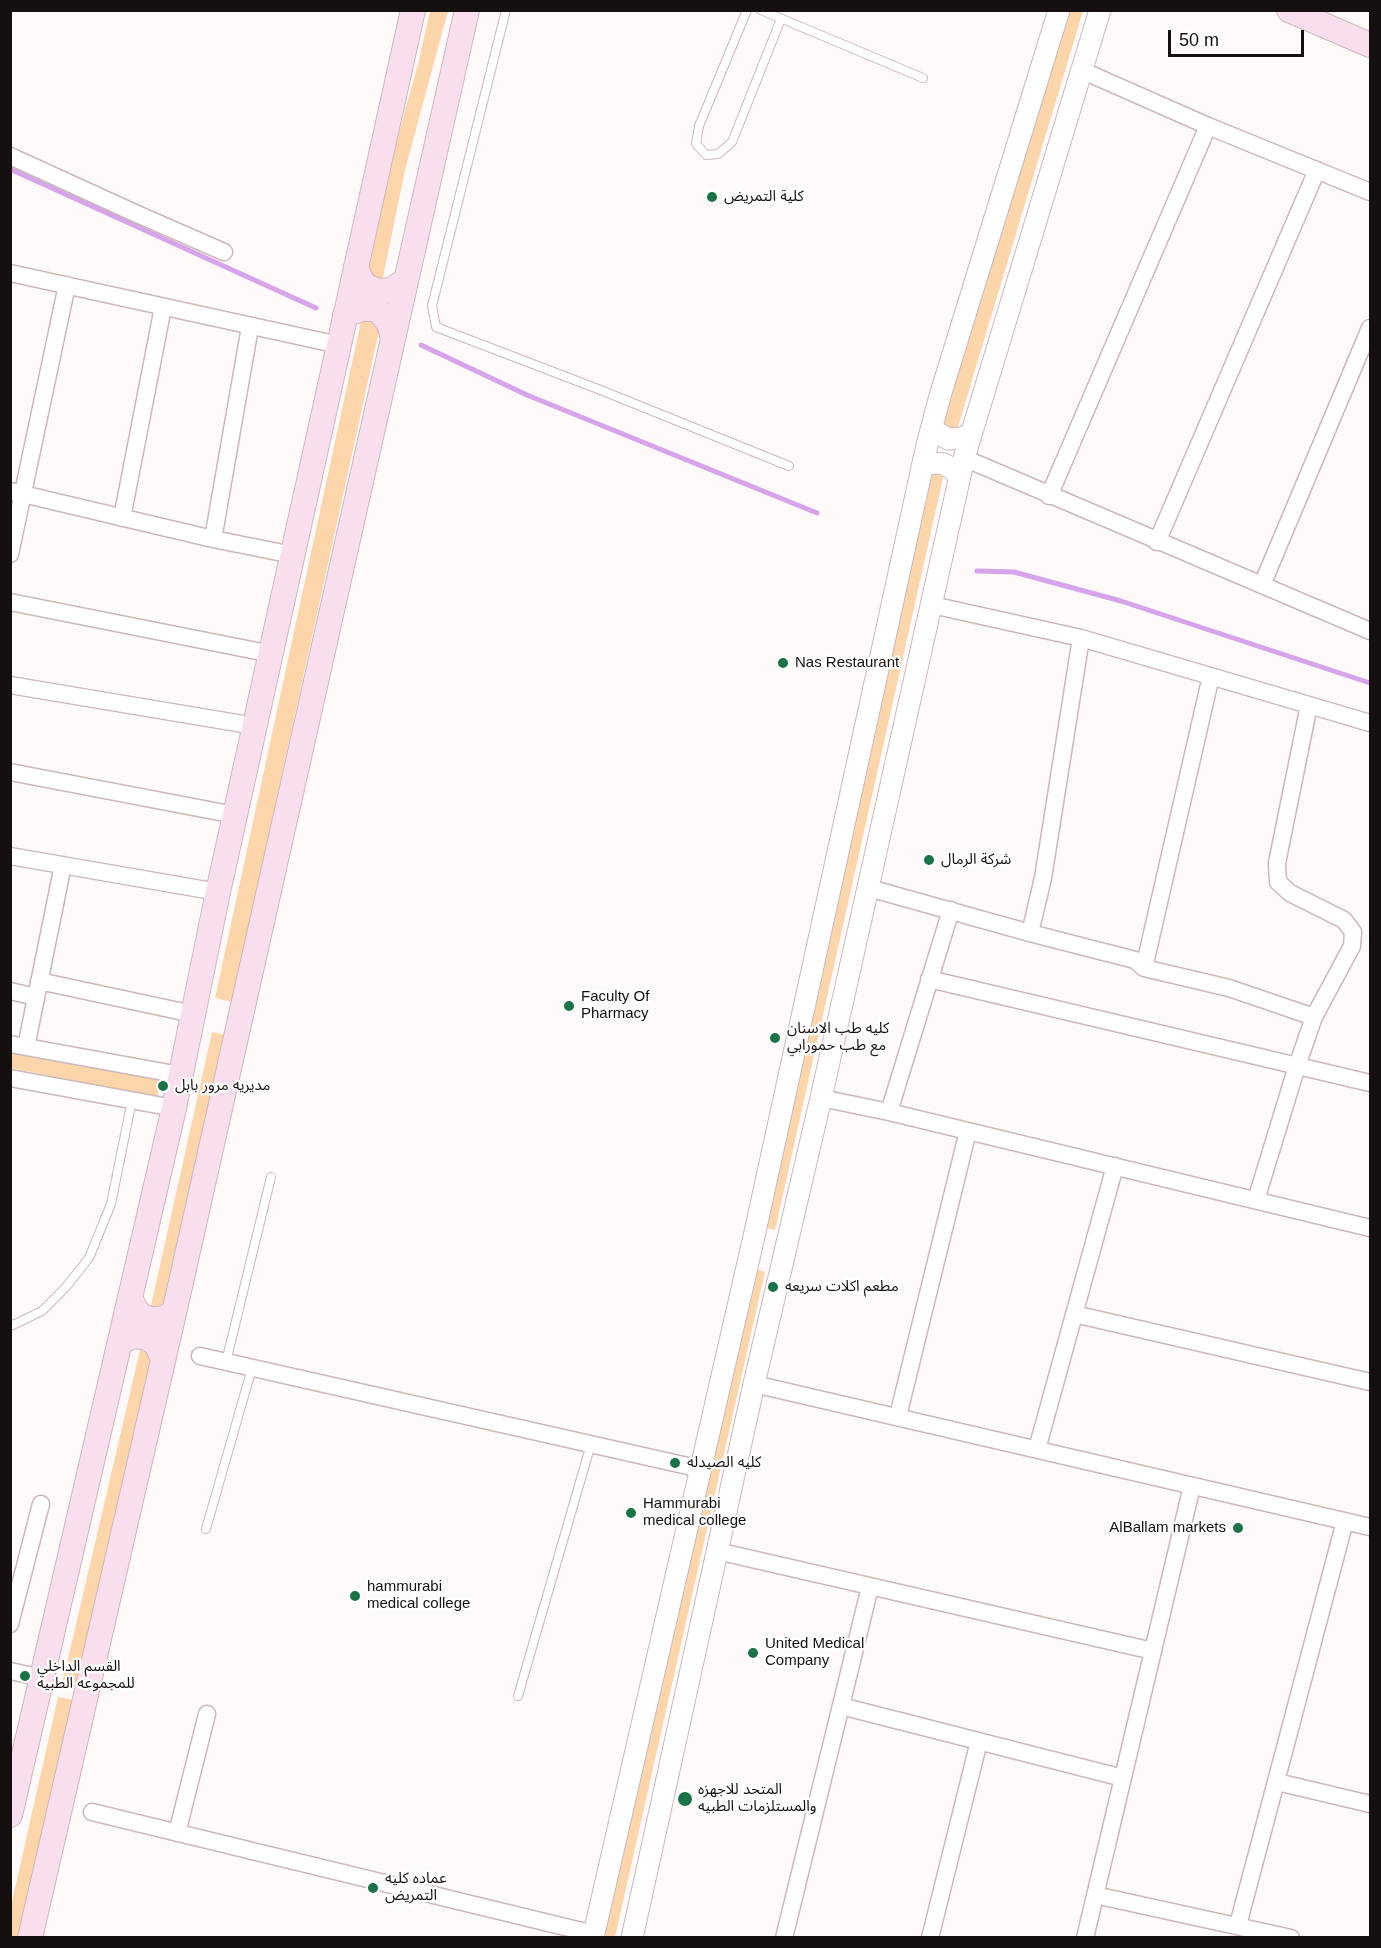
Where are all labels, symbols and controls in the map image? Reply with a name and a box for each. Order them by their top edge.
scale bar [1171,18,1308,56]
text: 50 m [1179,30,1219,50]
place label: كلية التمريض [724,188,804,206]
marker: كلية التمريض [705,190,719,204]
place label: Nas Restaurant [795,654,899,672]
marker: Nas Restaurant [776,656,790,670]
place label: شركة الرمال [941,851,1011,869]
marker: شركة الرمال [922,853,936,867]
place label: Faculty Of Pharmacy [581,988,649,1023]
marker: Faculty Of Pharmacy [562,999,576,1013]
place label: كليه طب الاسنان مع طب حمورابي [787,1020,889,1055]
marker: كليه طب الاسنان مع طب حمورابي [768,1031,782,1045]
place label: مديريه مرور بابل [175,1077,270,1095]
marker: مديريه مرور بابل [156,1079,170,1093]
place label: مطعم اكلات سريعه [785,1278,899,1296]
marker: مطعم اكلات سريعه [766,1280,780,1294]
place label: كليه الصيدله [687,1454,761,1472]
marker: كليه الصيدله [668,1456,682,1470]
place label: Hammurabi medical college [643,1495,746,1530]
marker: Hammurabi medical college [624,1506,638,1520]
place label: AlBallam markets [1109,1519,1226,1537]
marker: AlBallam markets [1231,1521,1245,1535]
place label: hammurabi medical college [367,1578,470,1613]
marker: hammurabi medical college [348,1589,362,1603]
place label: United Medical Company [765,1635,864,1670]
marker: United Medical Company [746,1646,760,1660]
place label: القسم الداخلي للمجموعه الطبيه [37,1658,135,1693]
marker: القسم الداخلي للمجموعه الطبيه [18,1669,32,1683]
place label: المتحد للاجهزه والمستلزمات الطبيه [698,1781,816,1816]
marker: المتحد للاجهزه والمستلزمات الطبيه [676,1790,694,1808]
place label: عماده كليه التمريض [385,1870,447,1905]
marker: عماده كليه التمريض [366,1881,380,1895]

